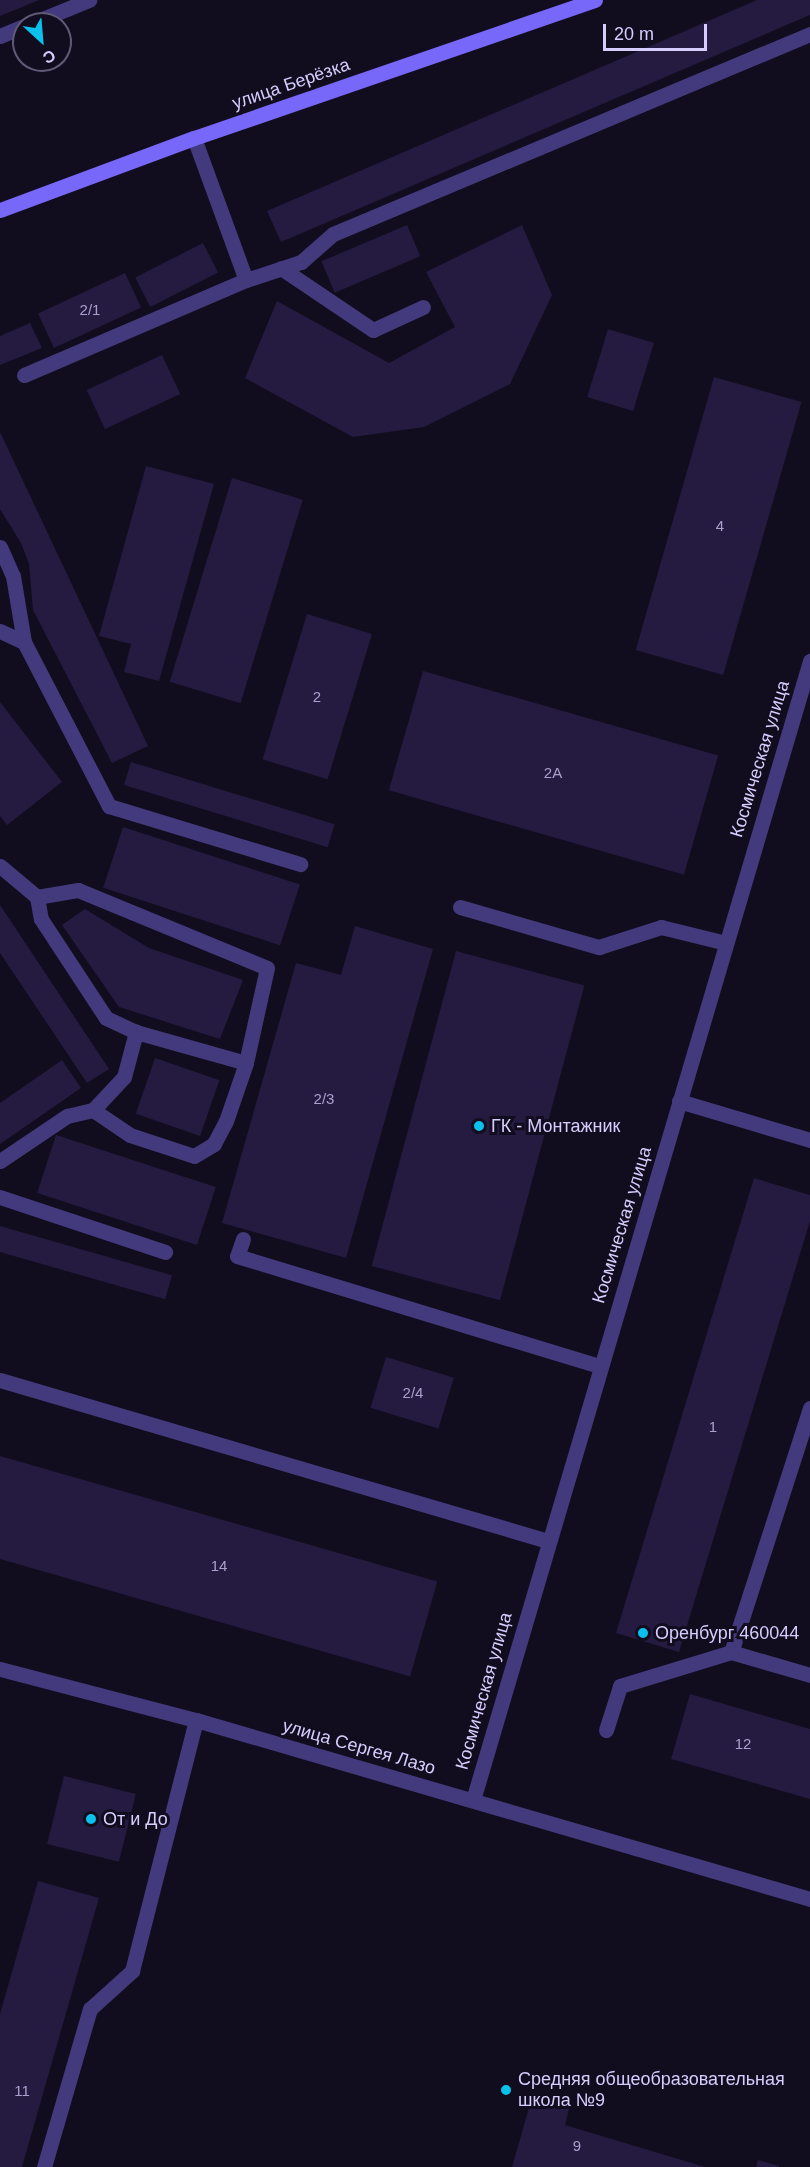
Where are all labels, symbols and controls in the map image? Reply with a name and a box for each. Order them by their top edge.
north arrow [12,12,72,72]
scale bar [606,12,710,50]
text: 20 m [614,24,654,44]
text: С [40,47,58,67]
street label: улица Берёзка [229,54,353,114]
house number: 2/1 [80,301,100,319]
house number: 4 [716,517,724,535]
street label: Космическая улица [726,678,794,840]
house number: 2 [313,688,321,706]
house number: 2А [544,764,562,782]
house number: 2/3 [314,1090,334,1108]
place label: ГК - Монтажник [491,1115,620,1137]
marker: ГК - Монтажник [472,1119,486,1133]
street label: Космическая улица [588,1144,656,1306]
house number: 2/4 [403,1384,423,1402]
house number: 1 [709,1418,717,1436]
house number: 14 [211,1557,227,1575]
street label: Космическая улица [451,1610,517,1772]
place label: Оренбург 460044 [655,1622,799,1644]
marker: Оренбург 460044 [636,1626,650,1640]
street label: улица Сергея Лазо [280,1715,438,1779]
house number: 12 [735,1735,751,1753]
place label: От и До [103,1808,168,1830]
marker: От и До [84,1812,98,1826]
place label: Средняя общеобразовательная школа №9 [518,2069,785,2112]
house number: 11 [14,2082,30,2100]
marker: Средняя общеобразовательная школа №9 [499,2083,513,2097]
house number: 9 [573,2137,581,2155]

